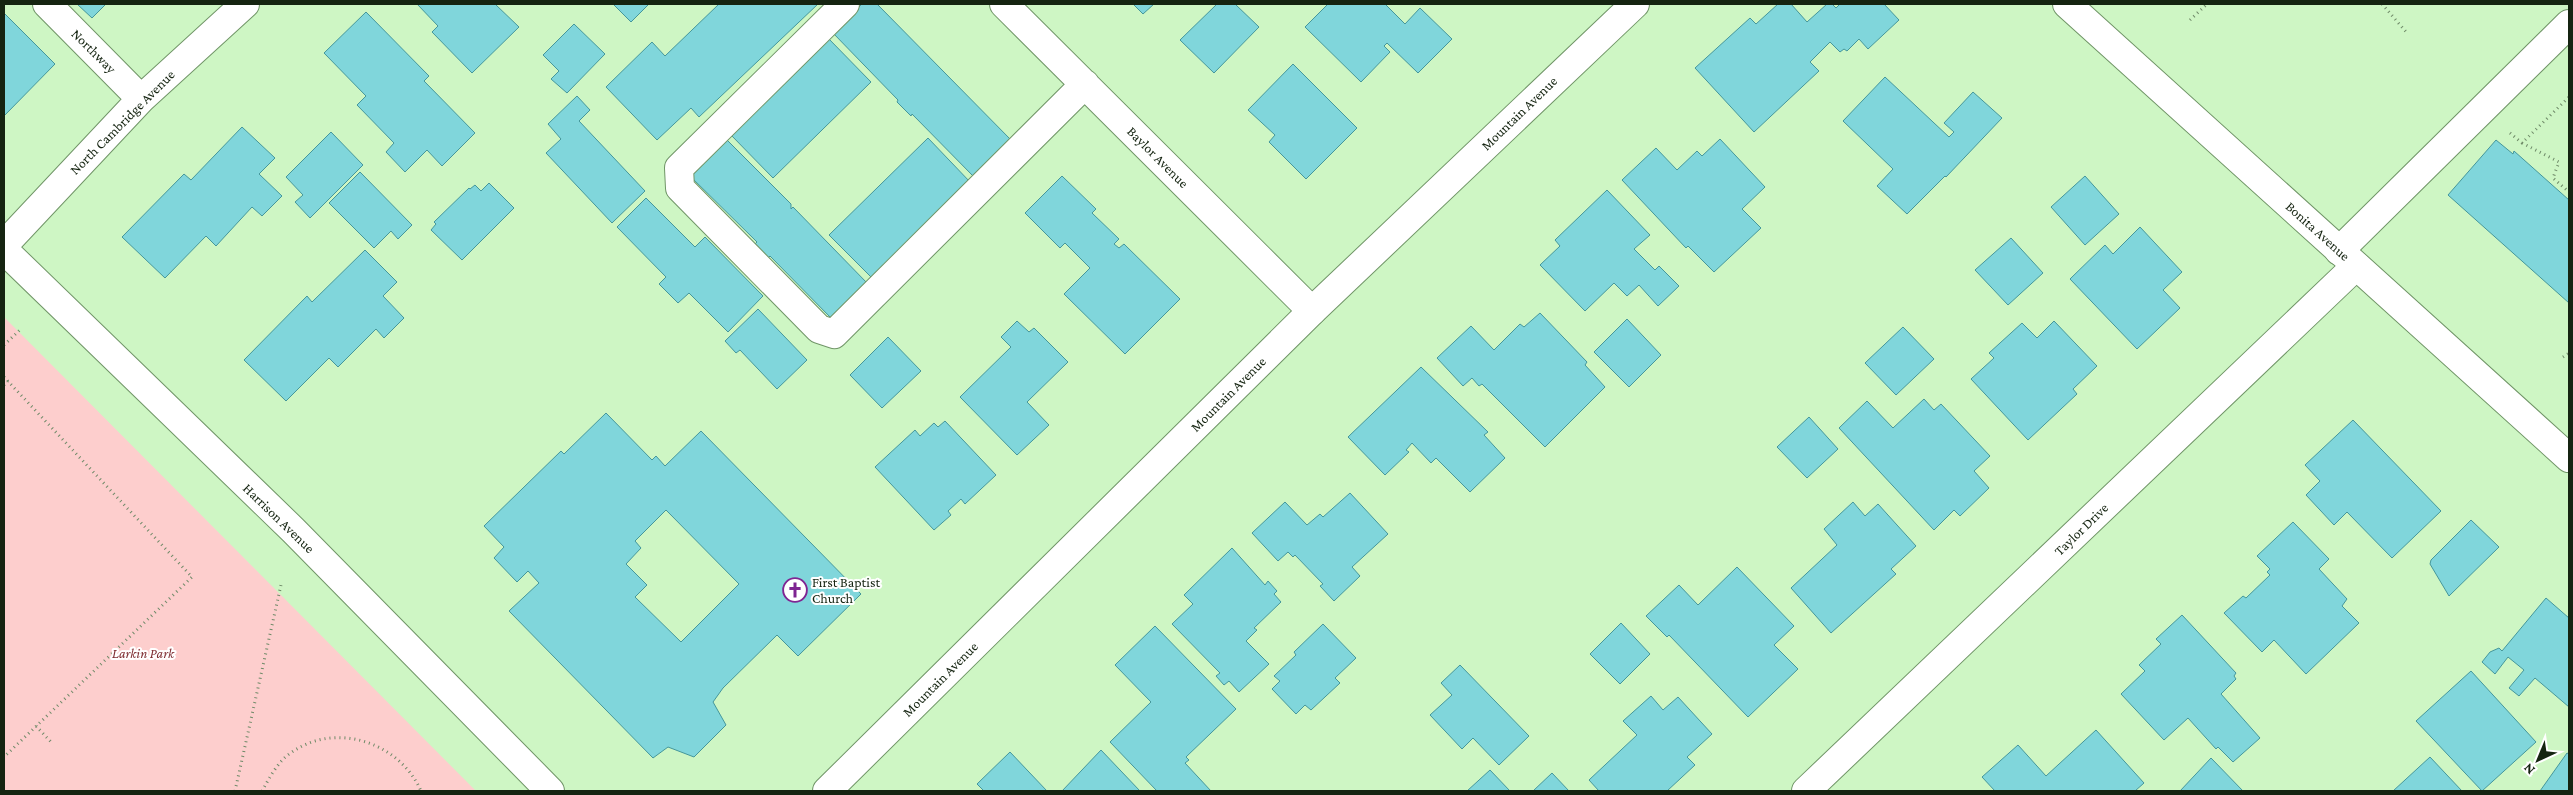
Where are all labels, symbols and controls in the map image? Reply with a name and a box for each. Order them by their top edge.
street label: Northway [68,25,120,77]
street label: North Cambridge Avenue [66,66,178,178]
street label: Mountain Avenue [1478,73,1560,153]
street label: Baylor Avenue [1124,123,1192,191]
street label: Bonita Avenue [2283,198,2353,264]
street label: Mountain Avenue [1187,353,1269,435]
street label: Harrison Avenue [240,480,318,556]
street label: Taylor Drive [2051,499,2111,559]
place label: First Baptist Church [812,574,880,606]
church icon: First Baptist Church [782,577,808,603]
street label: Mountain Avenue [899,638,981,720]
park label: Larkin Park [112,645,175,661]
north arrow [2513,735,2563,785]
text: N [2520,760,2538,778]

